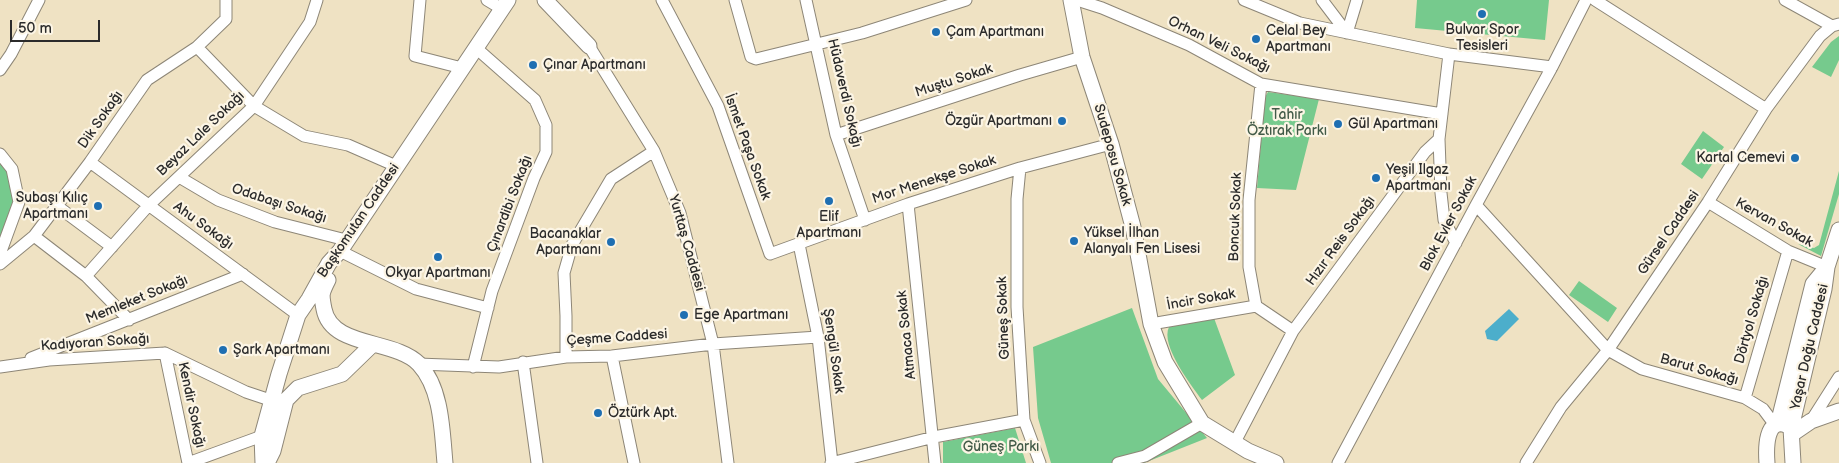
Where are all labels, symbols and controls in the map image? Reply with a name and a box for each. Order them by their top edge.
marker: Bulvar Spor Tesisleri [1476,8,1488,20]
scale bar [12,10,102,42]
street label: Orhan Veli Sokağı [1165,13,1273,77]
text: 50 m [18,19,52,38]
place label: Bulvar Spor Tesisleri [1445,22,1519,54]
place label: Celal Bey Apartmanı [1266,23,1331,56]
place label: Çam Apartmanı [946,24,1044,40]
marker: Çam Apartmanı [930,26,942,38]
marker: Celal Bey Apartmanı [1250,33,1262,45]
street label: Hüdaverdi Sokağı [823,37,865,149]
place label: Çınar Apartmanı [543,57,646,73]
marker: Çınar Apartmanı [527,59,539,71]
street label: Muştu Sokak [913,61,995,101]
street label: Dik Sokağı [75,88,127,152]
street label: Beyaz Lale Sokağı [154,88,248,180]
street label: İsmet Paşa Sokak [720,92,774,202]
street label: Sudeposu Sokak [1089,102,1135,208]
park label: Tahir Öztırak Parkı [1247,107,1327,140]
place label: Özgür Apartmanı [945,113,1052,129]
marker: Özgür Apartmanı [1056,115,1068,127]
place label: Gül Apartmanı [1348,116,1438,132]
marker: Gül Apartmanı [1332,118,1344,130]
place label: Kartal Cemevi [1696,150,1785,166]
street label: Mor Menekşe Sokak [870,152,998,208]
marker: Kartal Cemevi [1789,152,1801,164]
street label: Çınardibi Sokağı [484,153,536,255]
street label: Başkomutan Caddesi [315,161,403,281]
place label: Yeşil Ilgaz Apartmanı [1386,162,1451,194]
street label: Boncuk Sokak [1226,172,1246,262]
marker: Yeşil Ilgaz Apartmanı [1370,172,1382,184]
street label: Blok Evler Sokak [1417,174,1481,274]
street label: Odabaşı Sokağı [230,181,328,227]
street label: Gürsel Caddesi [1635,188,1703,278]
place label: Subaşı Kılıç Apartmanı [16,190,88,222]
street label: Yurttaş Caddesi [664,193,708,293]
street label: Hızır Reis Sokağı [1303,193,1379,289]
marker: Elif Apartmanı [823,195,835,207]
street label: Kervan Sokak [1732,195,1816,251]
street label: Ahu Sokağı [170,199,236,253]
marker: Subaşı Kılıç Apartmanı [92,200,104,212]
place label: Elif Apartmanı [797,209,861,242]
place label: Yüksel İlhan Alanyalı Fen Lisesi [1084,225,1200,258]
place label: Bacanaklar Apartmanı [529,226,601,258]
marker: Yüksel İlhan Alanyalı Fen Lisesi [1068,235,1080,247]
marker: Bacanaklar Apartmanı [605,236,617,248]
marker: Okyar Apartmanı [432,251,444,263]
place label: Okyar Apartmanı [385,265,491,281]
street label: Memleket Sokağı [83,272,191,328]
street label: Dörtyol Sokağı [1731,274,1773,366]
street label: Güneş Sokak [994,276,1014,360]
street label: Yaşar Doğu Caddesi [1787,282,1833,412]
street label: İncir Sokak [1165,286,1237,314]
street label: Atmaca Sokak [894,290,920,380]
place label: Ege Apartmanı [694,307,788,323]
street label: Şengül Sokak [819,308,847,394]
marker: Ege Apartmanı [678,309,690,321]
street label: Çeşme Caddesi [566,326,668,350]
street label: Kadıyoran Sokağı [40,331,150,355]
place label: Şark Apartmanı [233,342,330,358]
marker: Şark Apartmanı [217,344,229,356]
street label: Barut Sokağı [1658,351,1740,389]
street label: Kendir Sokağı [174,360,208,450]
place label: Öztürk Apt. [608,405,677,421]
marker: Öztürk Apt. [592,407,604,419]
park label: Güneş Parkı [963,439,1039,455]

